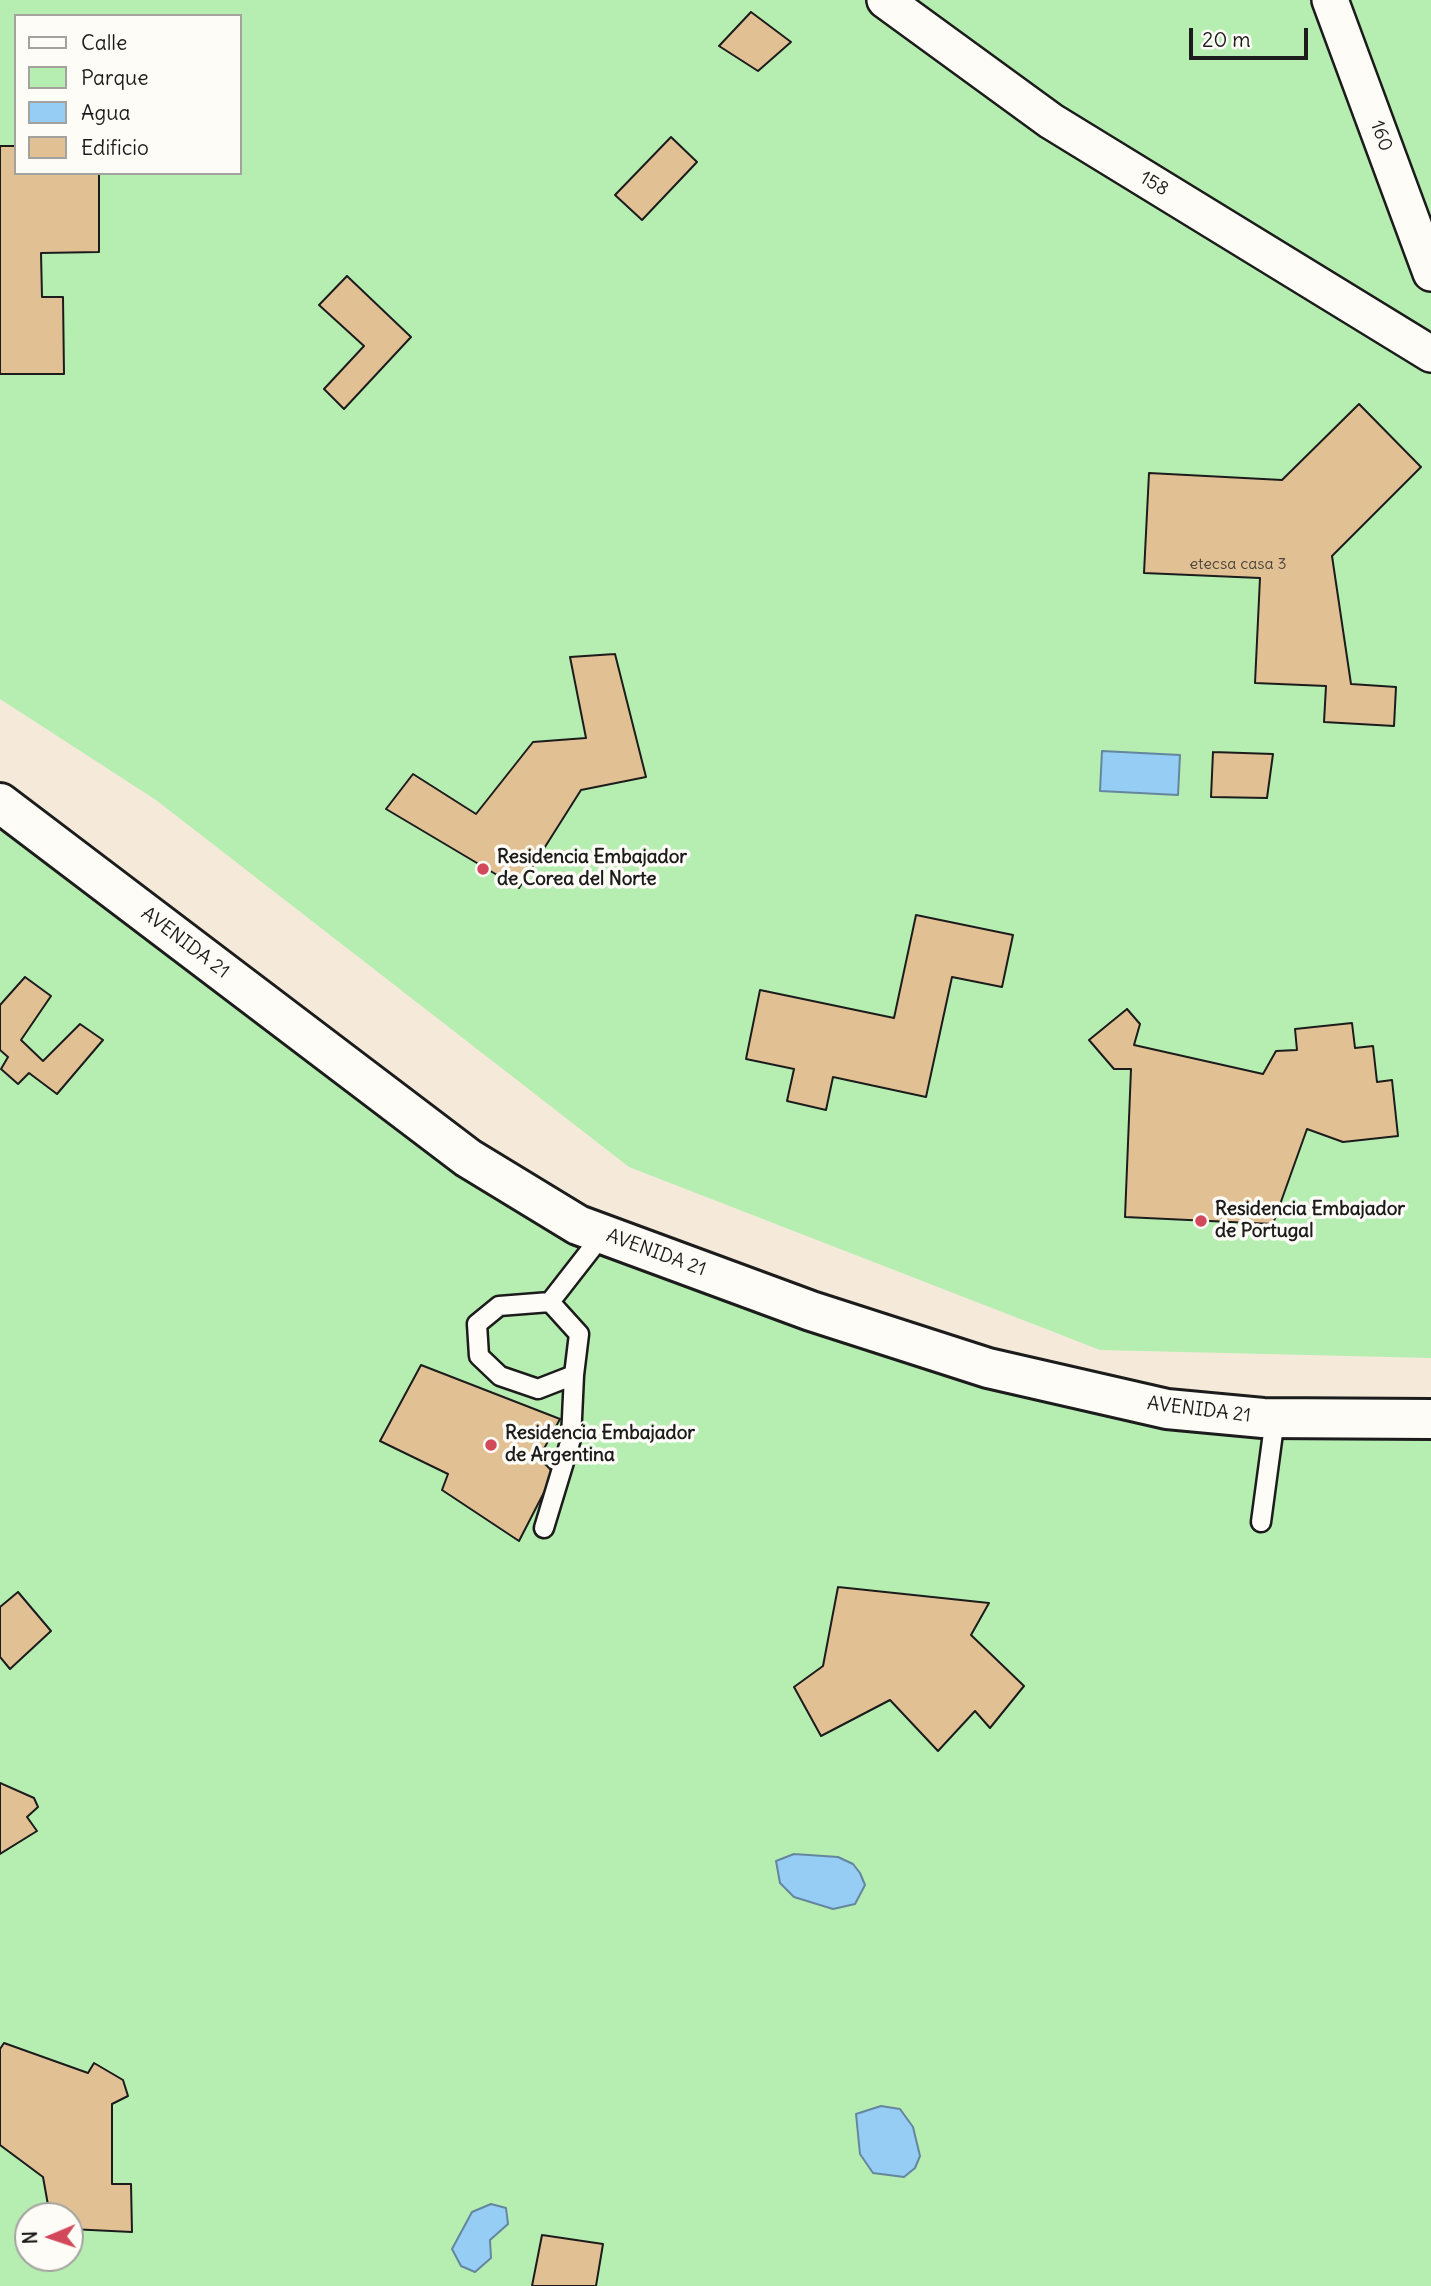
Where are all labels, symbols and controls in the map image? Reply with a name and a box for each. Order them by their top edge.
legend [14,14,242,175]
scale bar [1193,14,1312,58]
text: 20 m [1202,26,1251,53]
text: Calle [81,29,127,56]
text: Parque [81,64,149,91]
text: Agua [81,99,130,126]
street label: 160 [1365,118,1397,154]
text: Edificio [81,134,149,161]
street label: 158 [1136,167,1172,201]
house number: etecsa casa 3 [1189,554,1287,574]
place label: Residencia Embajador de Corea del Norte [497,847,687,891]
marker: Residencia Embajador de Corea del Norte [475,861,491,877]
street label: AVENIDA 21 [137,903,233,983]
place label: Residencia Embajador de Portugal [1215,1199,1405,1243]
marker: Residencia Embajador de Portugal [1193,1213,1209,1229]
street label: AVENIDA 21 [603,1224,709,1282]
street label: AVENIDA 21 [1146,1392,1252,1428]
place label: Residencia Embajador de Argentina [505,1423,695,1467]
marker: Residencia Embajador de Argentina [483,1437,499,1453]
north arrow [14,2202,84,2272]
text: N [18,2231,42,2245]

